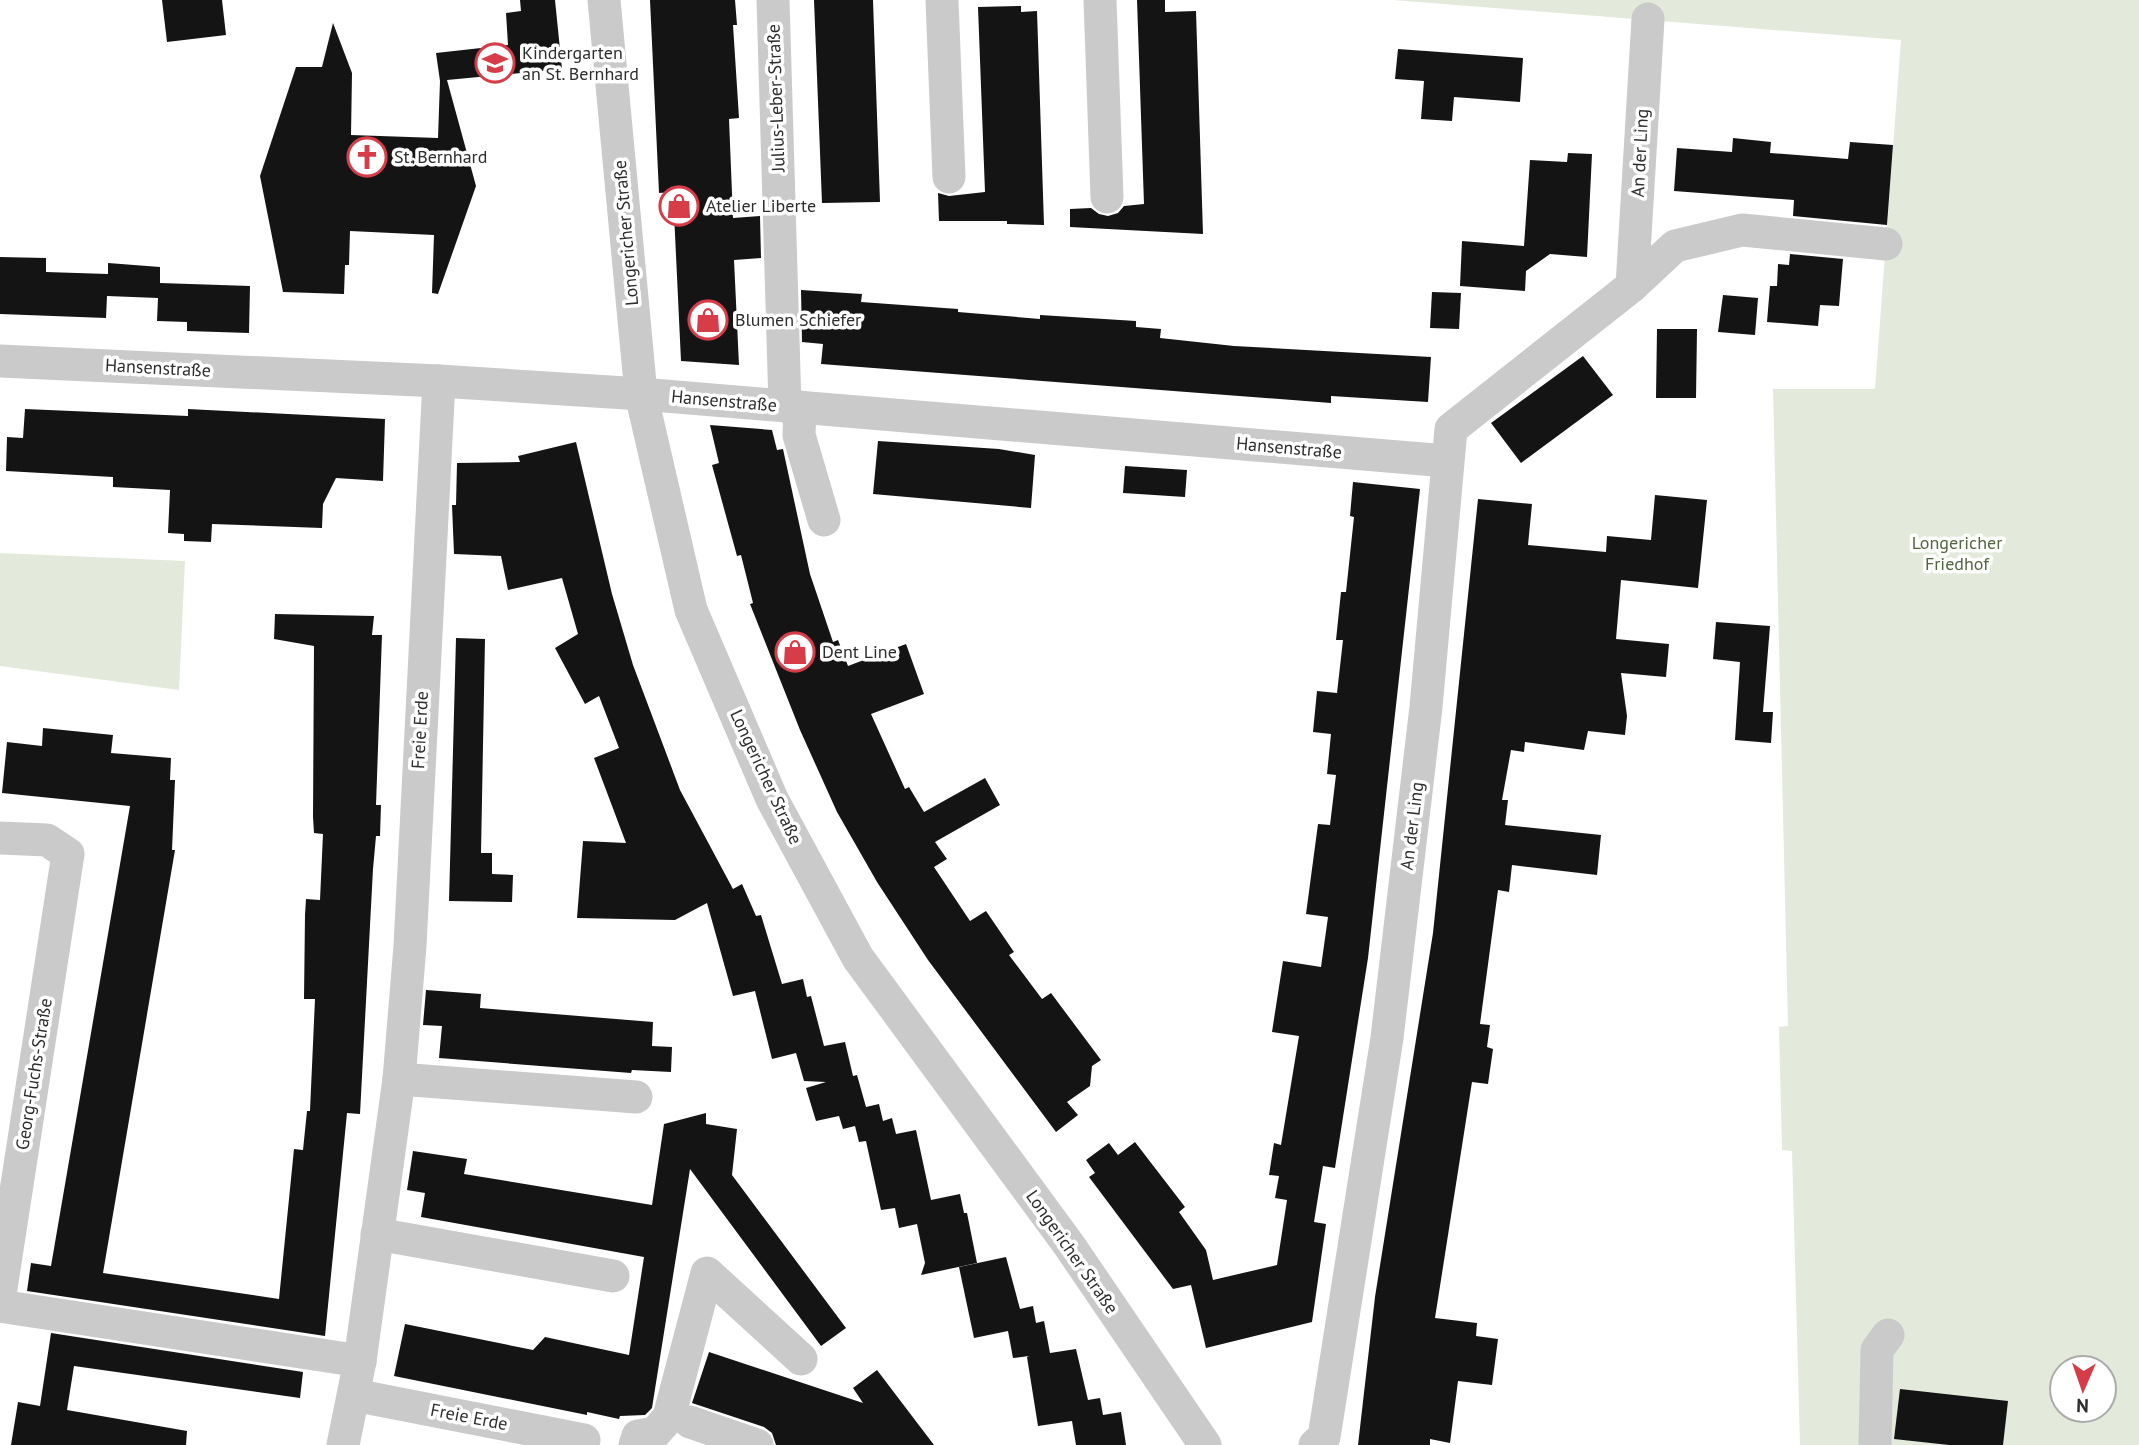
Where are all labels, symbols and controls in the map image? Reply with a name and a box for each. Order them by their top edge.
street label: Julius-Leber-Straße [761,24,790,173]
place label: Kindergarten an St. Bernhard [522,41,639,85]
school or university icon: Kindergarten an St. Bernhard [474,42,516,84]
street label: An der Ling [1626,108,1653,198]
church icon: St. Bernhard [346,136,388,178]
place label: St. Bernhard [394,145,487,168]
street label: Longericher Straße [608,159,643,307]
shop icon: Atelier Liberte [658,185,700,227]
place label: Atelier Liberte [706,194,816,217]
shop icon: Blumen Schiefer [687,299,729,341]
place label: Blumen Schiefer [735,308,861,331]
street label: Hansenstraße [105,353,212,382]
street label: Hansenstraße [670,384,778,417]
street label: Hansenstraße [1235,431,1343,464]
park label: Longericher Friedhof [1912,531,2002,575]
shop icon: Dent Line [774,631,816,673]
place label: Dent Line [822,640,897,663]
street label: Freie Erde [406,690,433,769]
street label: Longericher Straße [725,706,808,848]
street label: An der Ling [1395,781,1428,871]
street label: Georg-Fuchs-Straße [10,996,57,1151]
street label: Longericher Straße [1021,1185,1124,1318]
north arrow [2048,1354,2118,1424]
text: N [2076,1394,2089,1418]
street label: Freie Erde [429,1398,510,1435]

